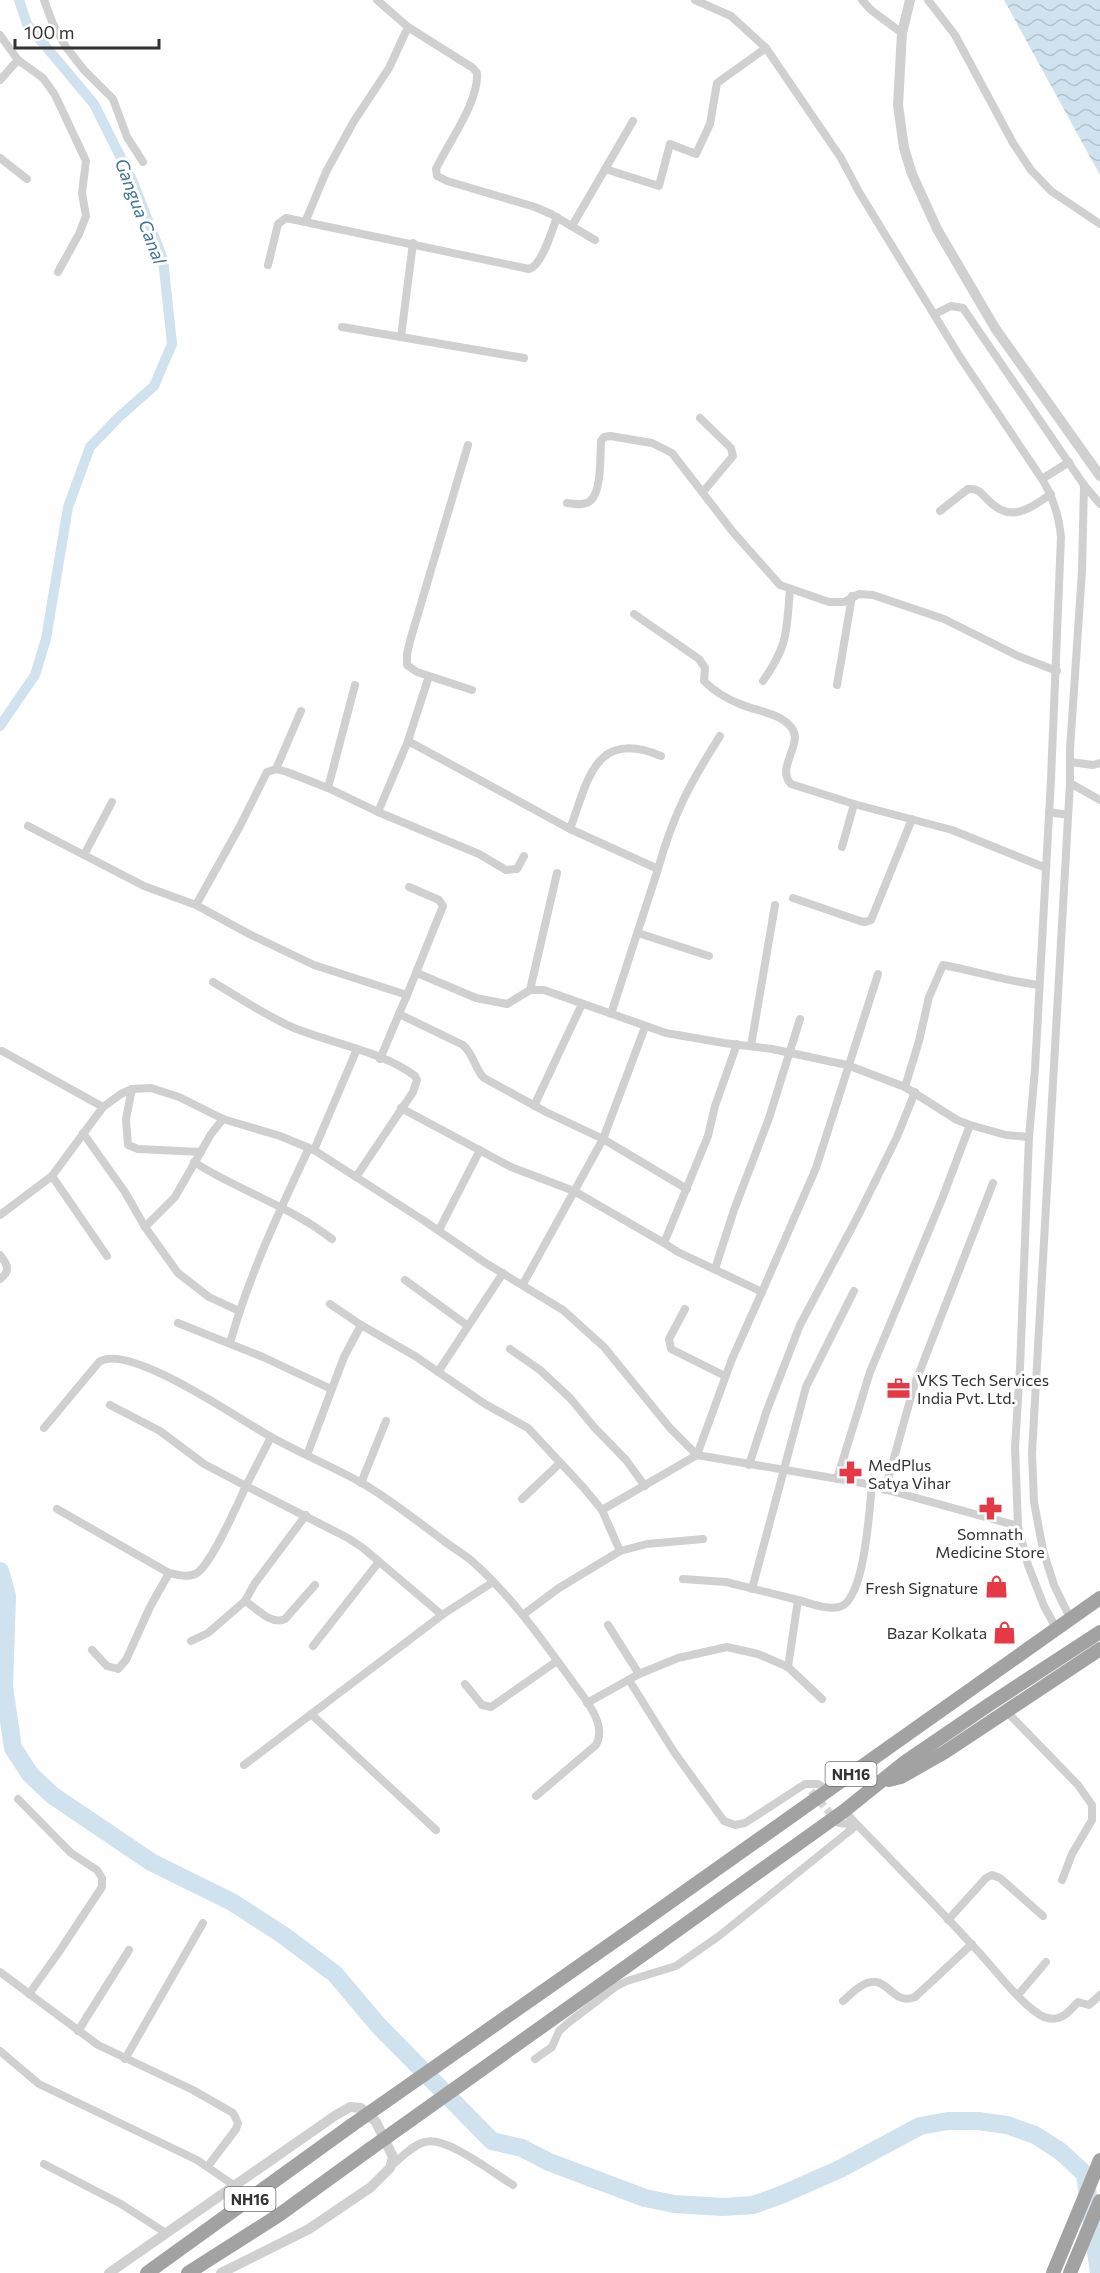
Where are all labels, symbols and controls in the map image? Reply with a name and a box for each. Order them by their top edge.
scale bar [15,12,159,50]
text: 100 m [24,21,74,43]
water label: Gangua Canal [111,155,171,267]
place label: VKS Tech Services India Pvt. Ltd. [917,1370,1049,1407]
office icon: VKS Tech Services India Pvt. Ltd. [886,1375,912,1401]
place label: MedPlus Satya Vihar [868,1455,951,1492]
pharmacy icon: MedPlus Satya Vihar [837,1460,863,1486]
pharmacy icon: Somnath Medicine Store [977,1495,1003,1521]
place label: Somnath Medicine Store [935,1524,1045,1561]
shop icon: Fresh Signature [983,1574,1009,1600]
place label: Fresh Signature [865,1578,978,1597]
shop icon: Bazar Kolkata [992,1619,1018,1645]
place label: Bazar Kolkata [887,1623,987,1642]
road number: NH16 [826,1762,876,1786]
road number: NH16 [224,2187,276,2211]

